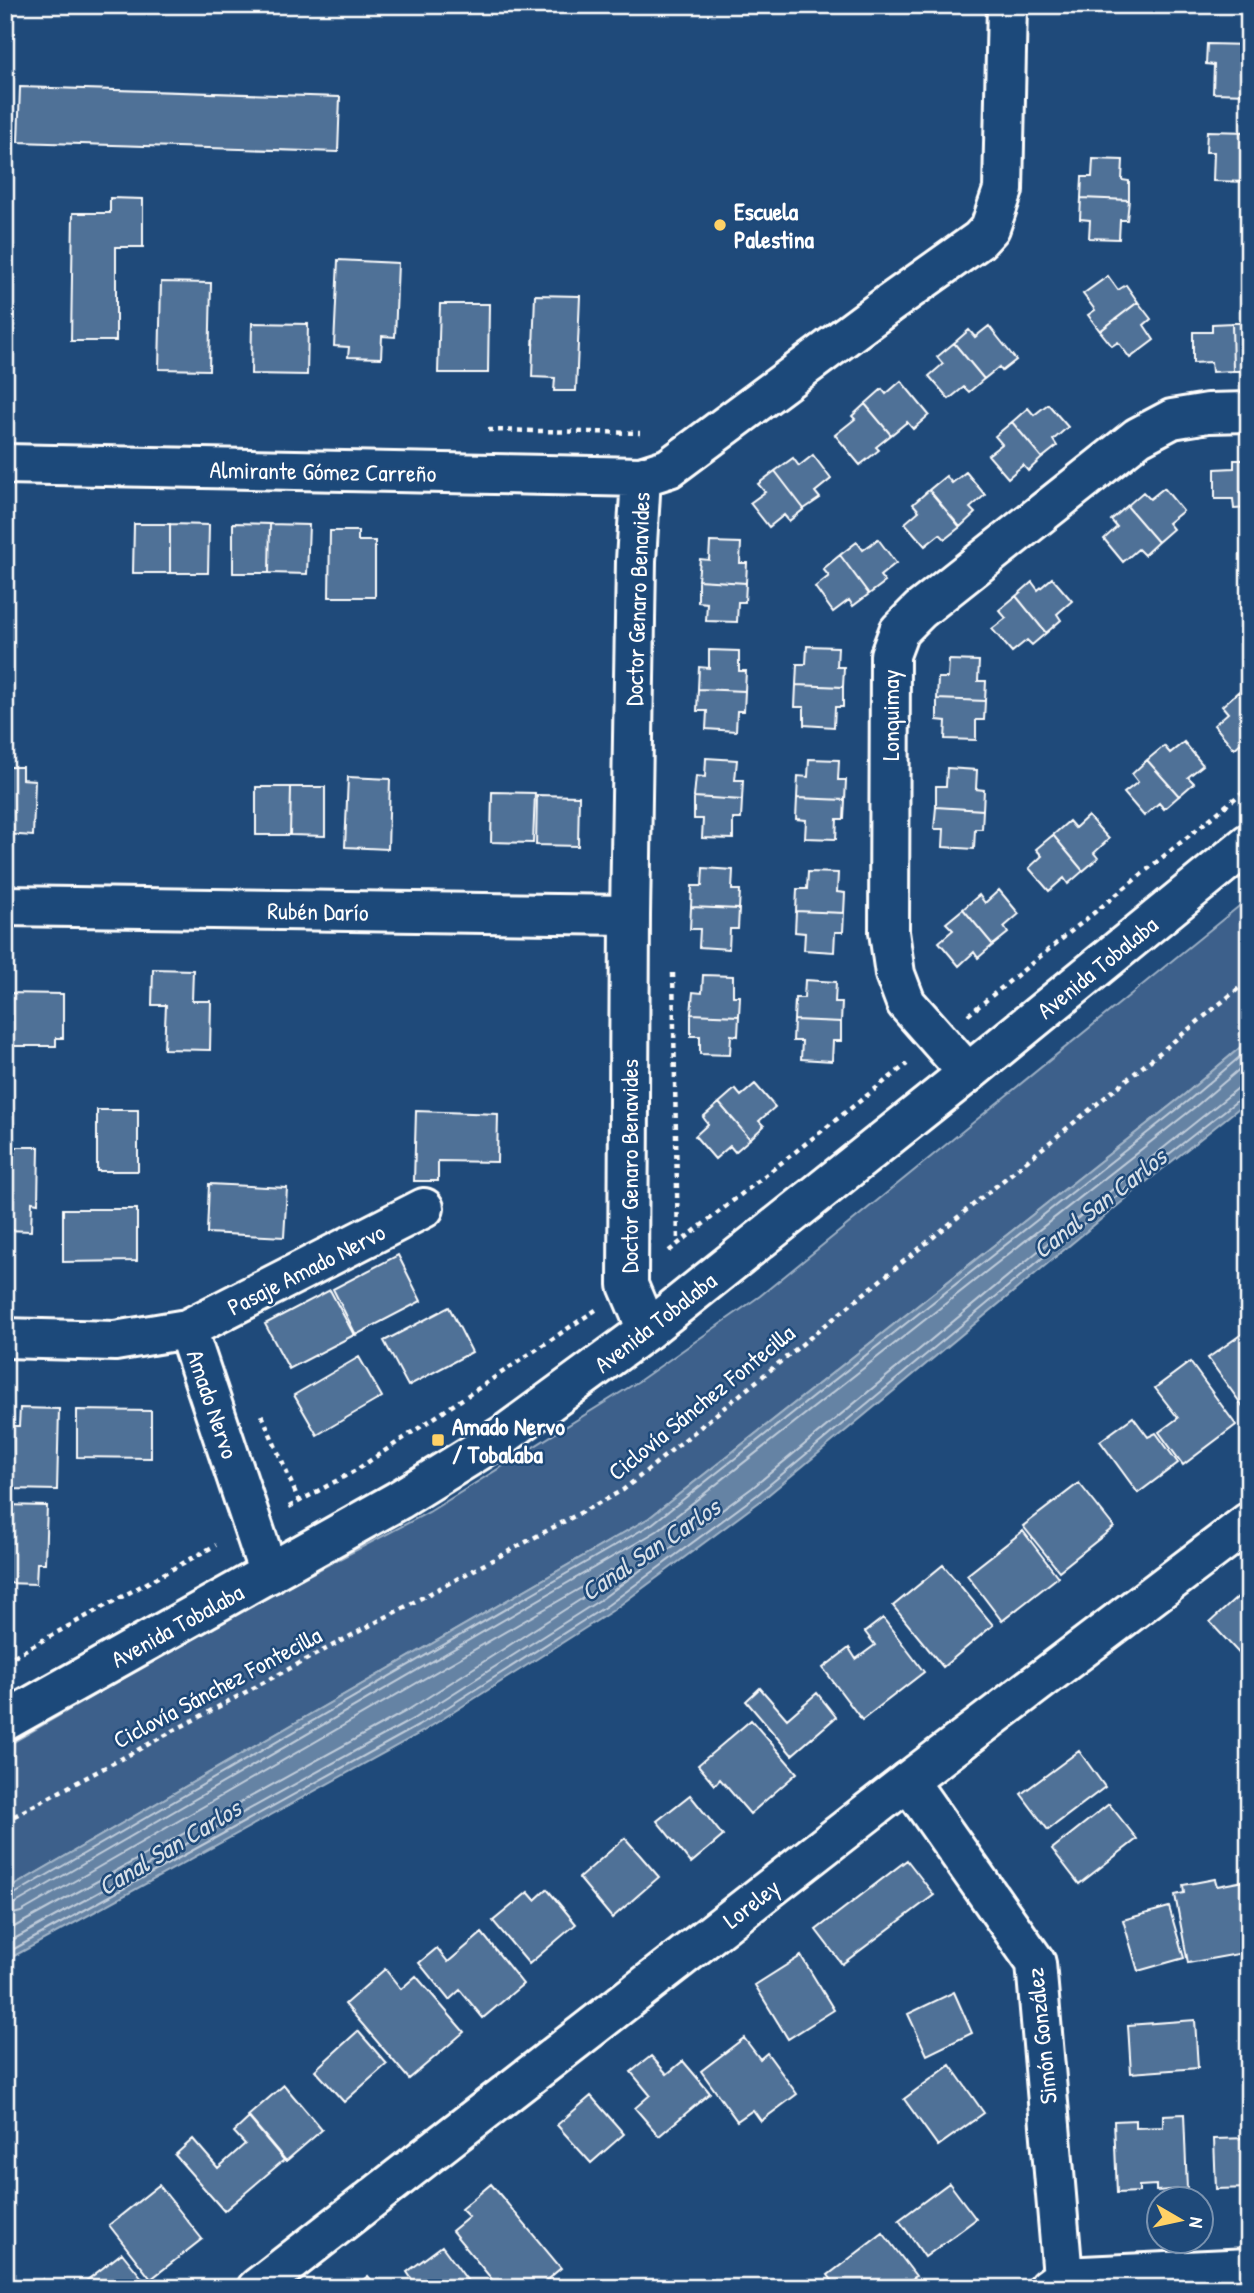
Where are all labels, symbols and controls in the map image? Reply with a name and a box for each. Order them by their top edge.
place label: Escuela Palestina [734,195,815,255]
marker: Escuela Palestina [712,217,728,233]
street label: Almirante Gómez Carreño [209,453,437,489]
street label: Doctor Genaro Benavides [617,492,657,706]
street label: Lonquimay [874,669,906,761]
street label: Rubén Darío [267,894,369,928]
street label: Avenida Tobalaba [1030,908,1164,1026]
street label: Doctor Genaro Benavides [613,1059,645,1273]
water label: Canal San Carlos [1025,1138,1175,1266]
street label: Pasaje Amado Nervo [222,1215,391,1323]
street label: Avenida Tobalaba [587,1264,723,1380]
street label: Ciclovía Sánchez Fontecilla [601,1317,801,1487]
street label: Amado Nervo [180,1345,247,1463]
place label: Amado Nervo / Tobalaba [452,1410,565,1470]
marker: Amado Nervo / Tobalaba [430,1432,446,1448]
water label: Canal San Carlos [573,1488,728,1609]
street label: Avenida Tobalaba [105,1575,249,1675]
street label: Ciclovía Sánchez Fontecilla [107,1619,327,1755]
water label: Canal San Carlos [91,1790,249,1903]
street label: Loreley [716,1871,786,1935]
street label: Simón González [1018,1966,1064,2106]
north arrow [1146,2184,1216,2254]
text: N [1183,2216,1210,2230]

